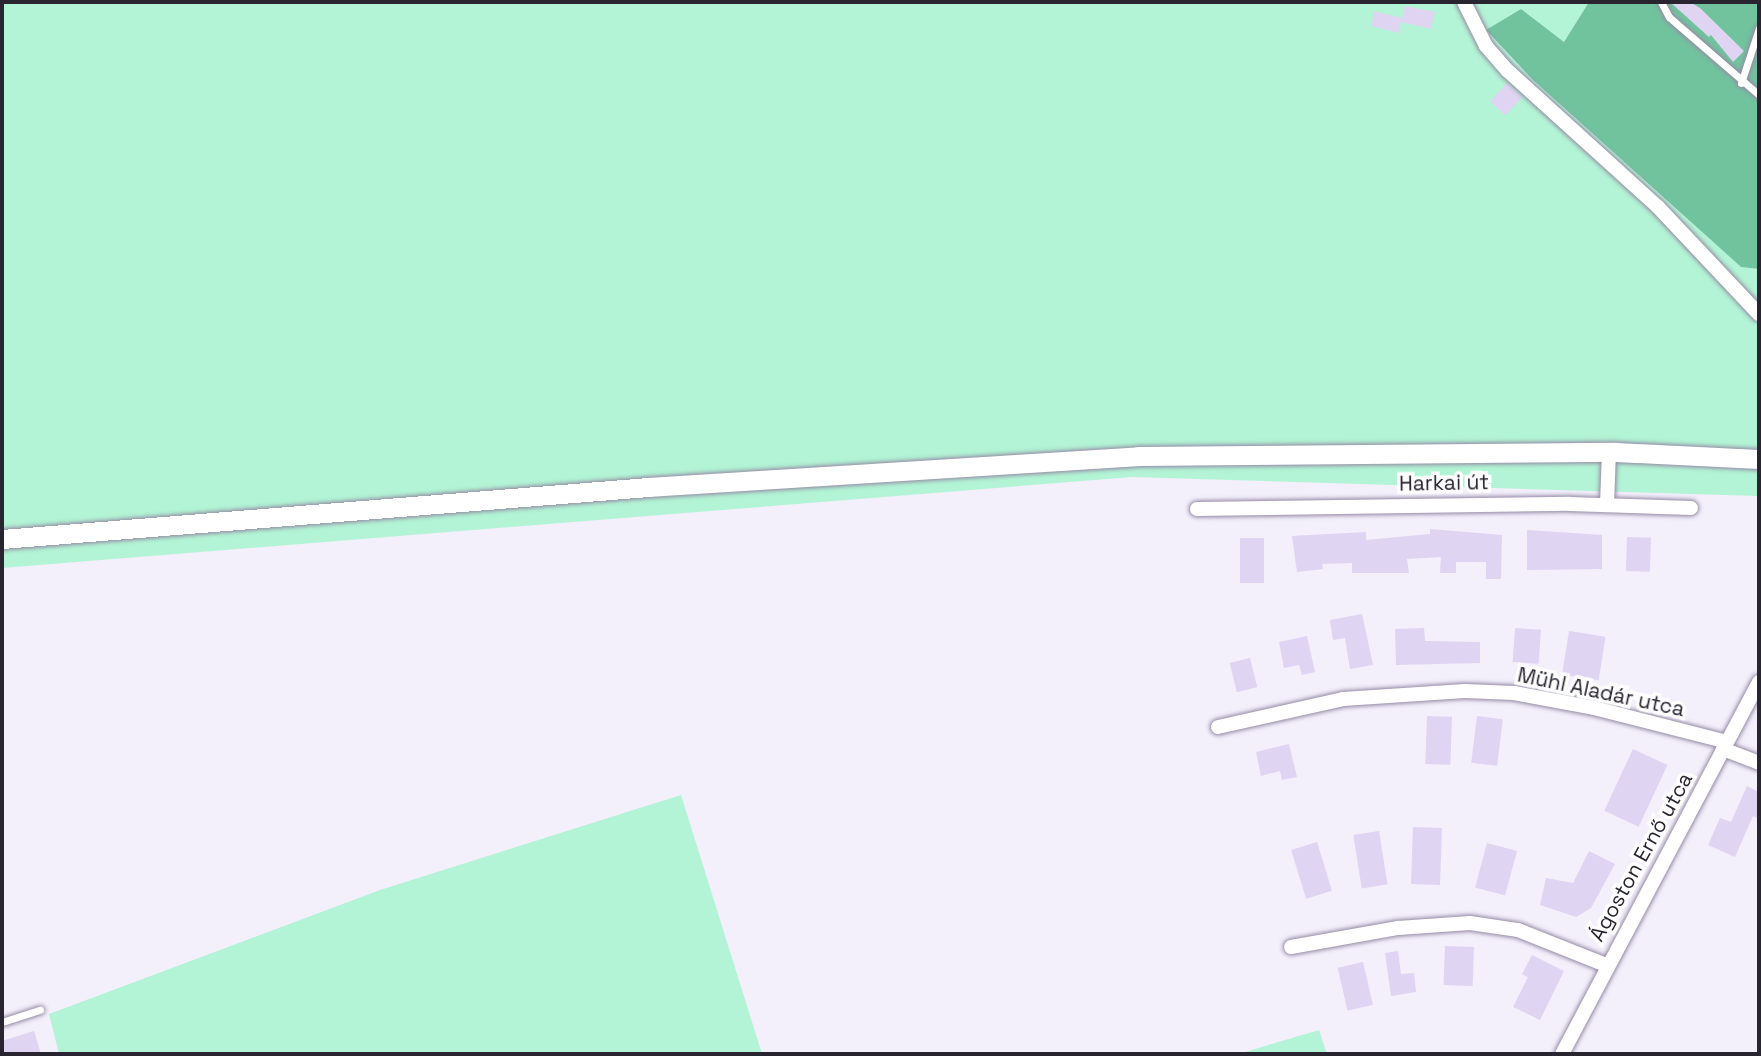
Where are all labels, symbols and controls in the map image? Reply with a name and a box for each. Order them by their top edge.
street label: Harkai út [1399,470,1489,496]
street label: Mühl Aladár utca [1515,662,1687,722]
street label: Ágoston Ernő utca [1584,768,1698,946]

